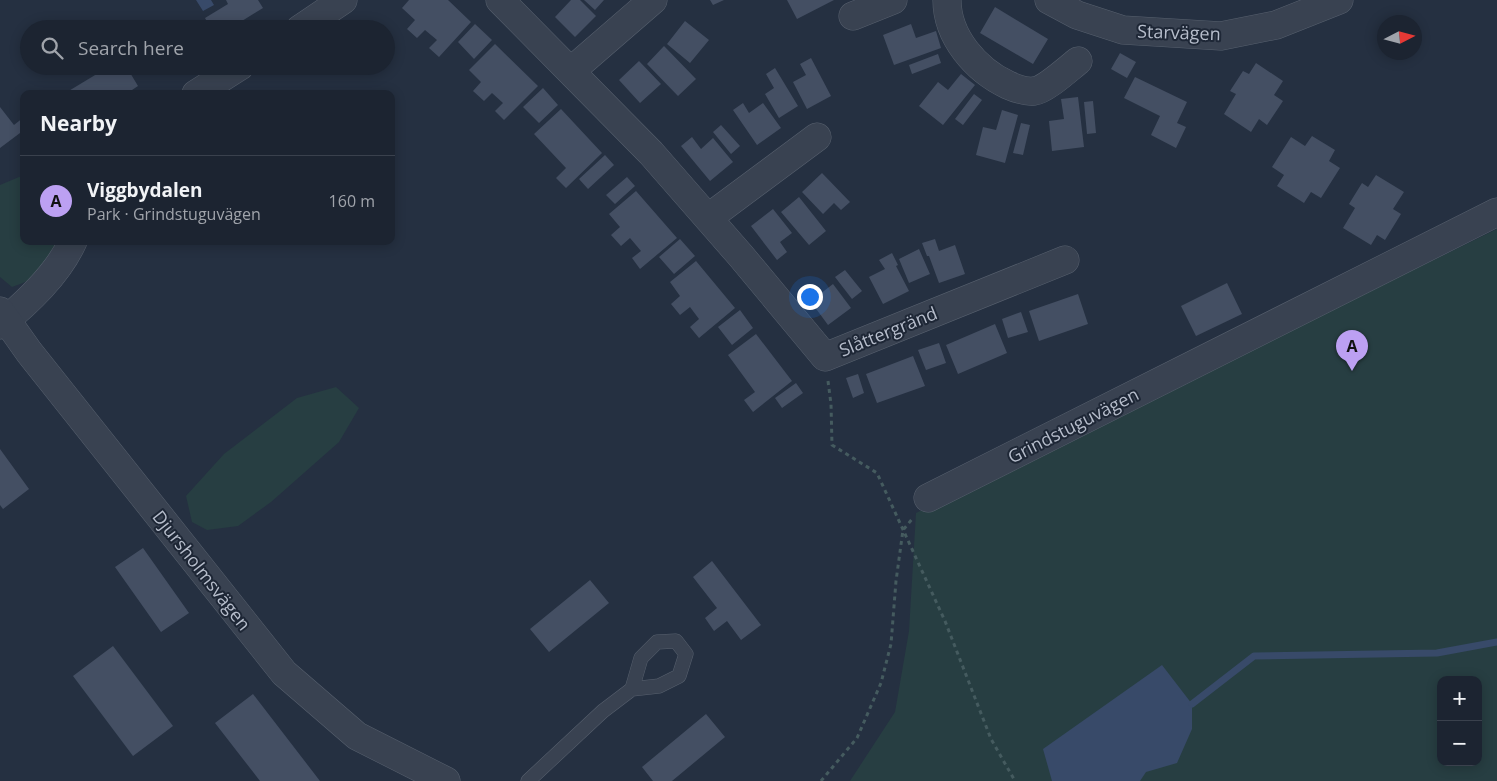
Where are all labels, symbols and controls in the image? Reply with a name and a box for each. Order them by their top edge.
north arrow [1377,15,1422,60]
street label: Starvägen [1137,19,1221,45]
search box [20,20,395,75]
icon: search [38,34,66,62]
text: Search here [78,35,184,61]
text: Nearby [40,109,117,137]
text: Viggbydalen [87,177,202,203]
text: A [50,190,62,212]
text: 160 m [329,190,375,212]
text: Park · Grindstuguvägen [87,203,261,225]
your location [797,284,823,310]
street label: Slåttergränd [835,300,941,362]
pin: A [1336,330,1368,371]
street label: Grindstuguvägen [1003,382,1143,468]
street label: Djursholmsvägen [148,505,256,635]
map controls [1437,676,1482,766]
button: + [1437,676,1482,721]
button: − [1437,721,1482,766]

